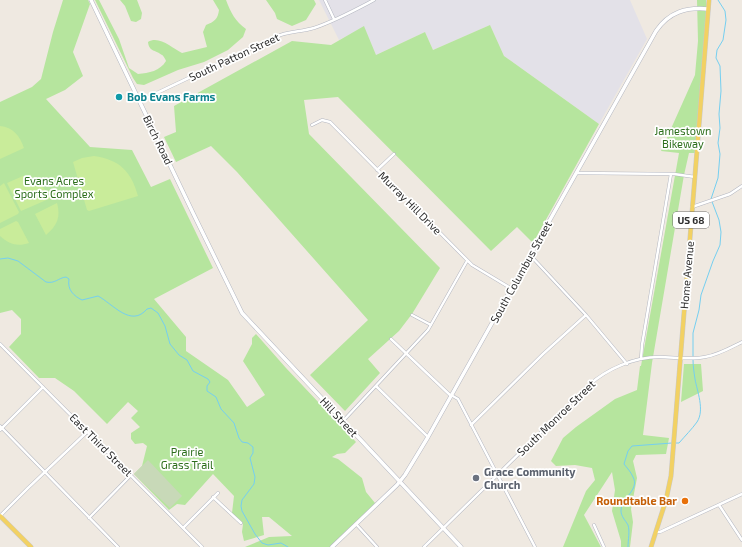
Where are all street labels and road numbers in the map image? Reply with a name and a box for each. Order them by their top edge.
street label: South Patton Street [187,30,281,83]
street label: Birch Road [141,113,176,167]
street label: Murray Hill Drive [376,168,445,237]
road number: US 68 [673,212,709,228]
street label: South Columbus Street [487,219,554,325]
street label: Home Avenue [677,240,696,309]
street label: South Monroe Street [514,377,597,458]
street label: Hill Street [318,394,361,439]
street label: East Third Street [67,411,135,479]

